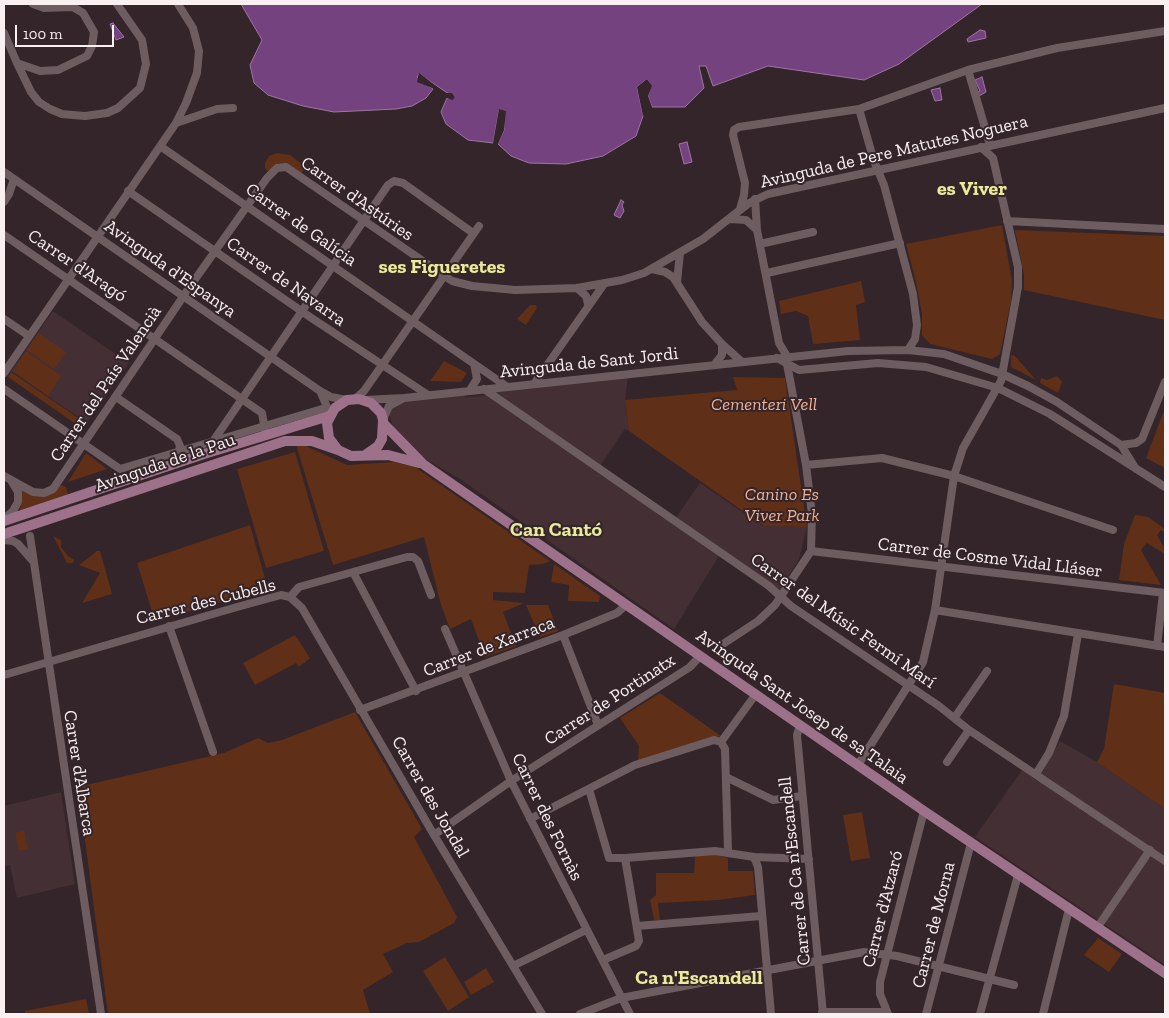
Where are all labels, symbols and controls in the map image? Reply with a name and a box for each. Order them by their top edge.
scale bar [18,15,116,47]
text: 100 m [23,25,62,43]
street label: Avinguda de Pere Matutes Noguera [758,111,1030,193]
street label: Carrer d'Astúries [296,152,418,246]
district label: es Viver [937,177,1007,201]
street label: Carrer de Galícia [241,179,361,271]
street label: Avinguda d'Espanya [100,215,240,323]
street label: Carrer d'Aragó [23,225,131,307]
street label: Carrer de Navarra [222,233,350,331]
district label: ses Figueretes [378,255,506,279]
street label: Carrer del País Valencià [46,302,166,466]
street label: Avinguda de Sant Jordi [499,343,679,383]
park label: Cementeri Vell [711,394,817,416]
street label: Avinguda de la Pau [92,429,238,497]
park label: Canino Es Viver Park [744,484,820,526]
district label: Can Cantó [510,518,602,542]
street label: Carrer de Cosme Vidal Lláser [877,534,1103,582]
street label: Carrer del Músic Fermí Marí [746,549,940,693]
street label: Carrer des Cubells [134,574,278,630]
street label: Carrer de Xarraca [420,612,558,682]
street label: Avinguda Sant Josep de sa Talaia [692,625,912,789]
street label: Carrer de Portinatx [541,650,679,750]
street label: Carrer d'Albarca [58,709,100,837]
street label: Carrer des Jondal [387,732,473,862]
street label: Carrer des Fornàs [507,750,587,884]
street label: Carrer de Ca n'Escandell [774,776,816,966]
street label: Carrer d'Atzaró [858,848,908,970]
street label: Carrer de Morna [908,860,960,990]
district label: Ca n'Escandell [635,966,763,990]

